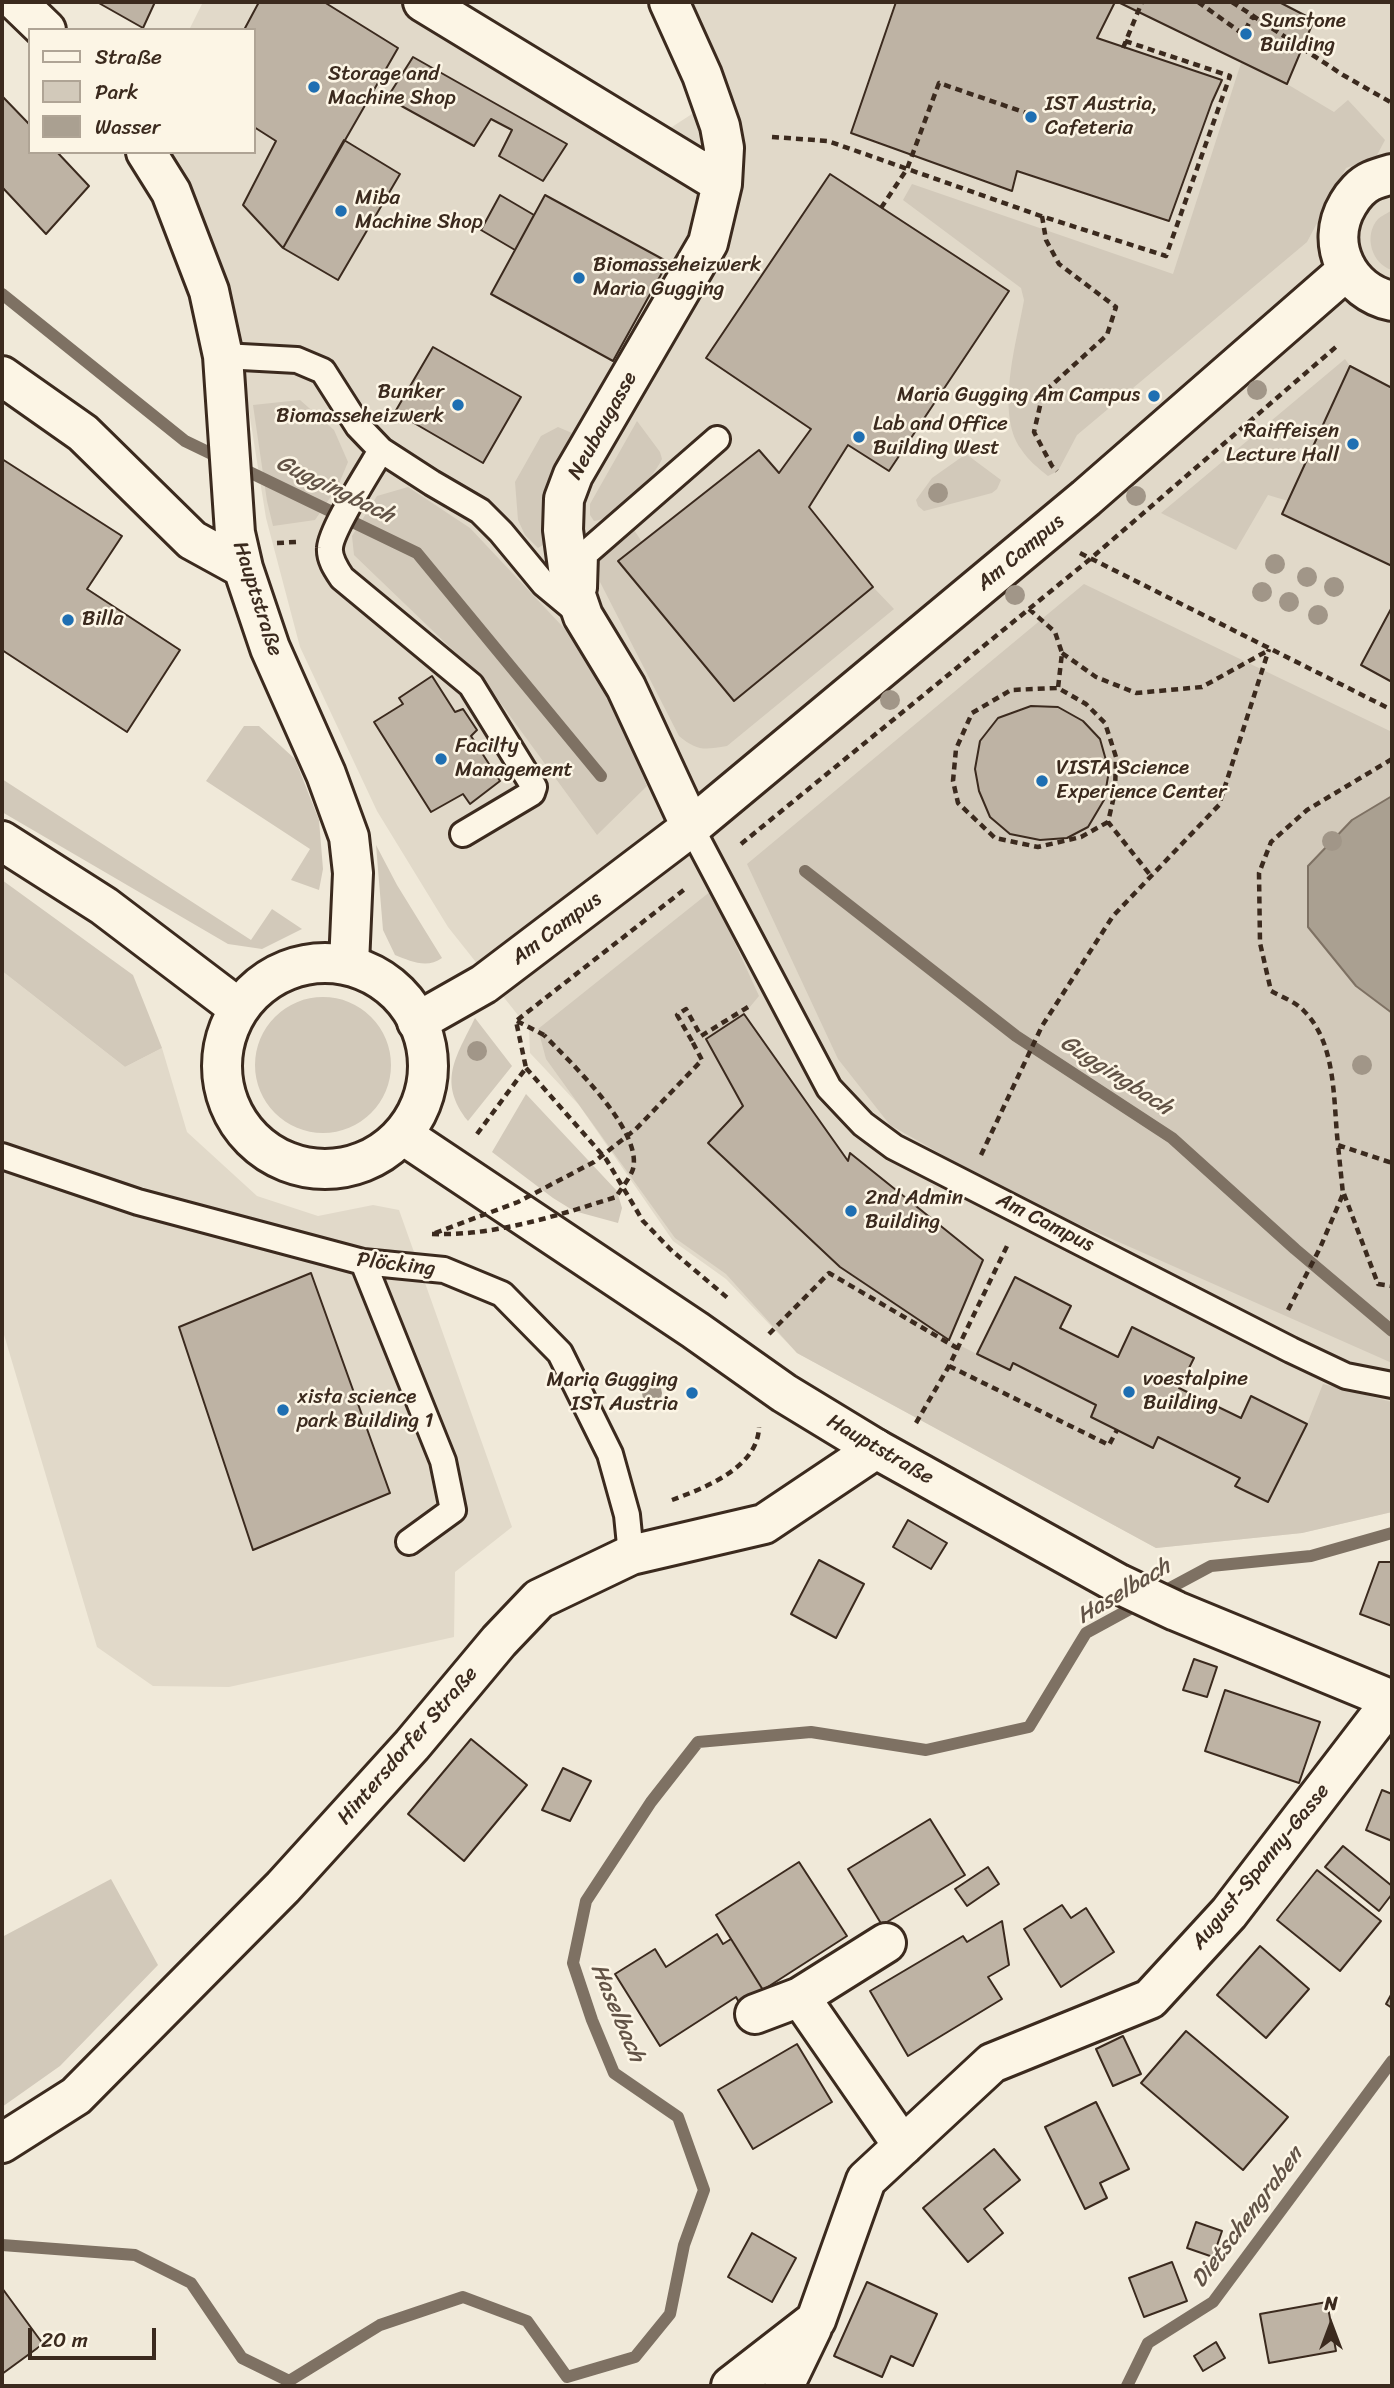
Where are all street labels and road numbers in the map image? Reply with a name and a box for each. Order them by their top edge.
street label: Neubaugasse [563,368,643,484]
street label: Am Campus [972,509,1070,597]
street label: Hauptstraße [227,538,287,660]
street label: Am Campus [507,887,607,971]
street label: Am Campus [992,1188,1098,1258]
street label: Plöcking [355,1248,437,1282]
street label: Hauptstraße [822,1409,938,1491]
street label: Hintersdorfer Straße [332,1662,484,1830]
street label: August-Spanny-Gasse [1187,1779,1335,1955]

